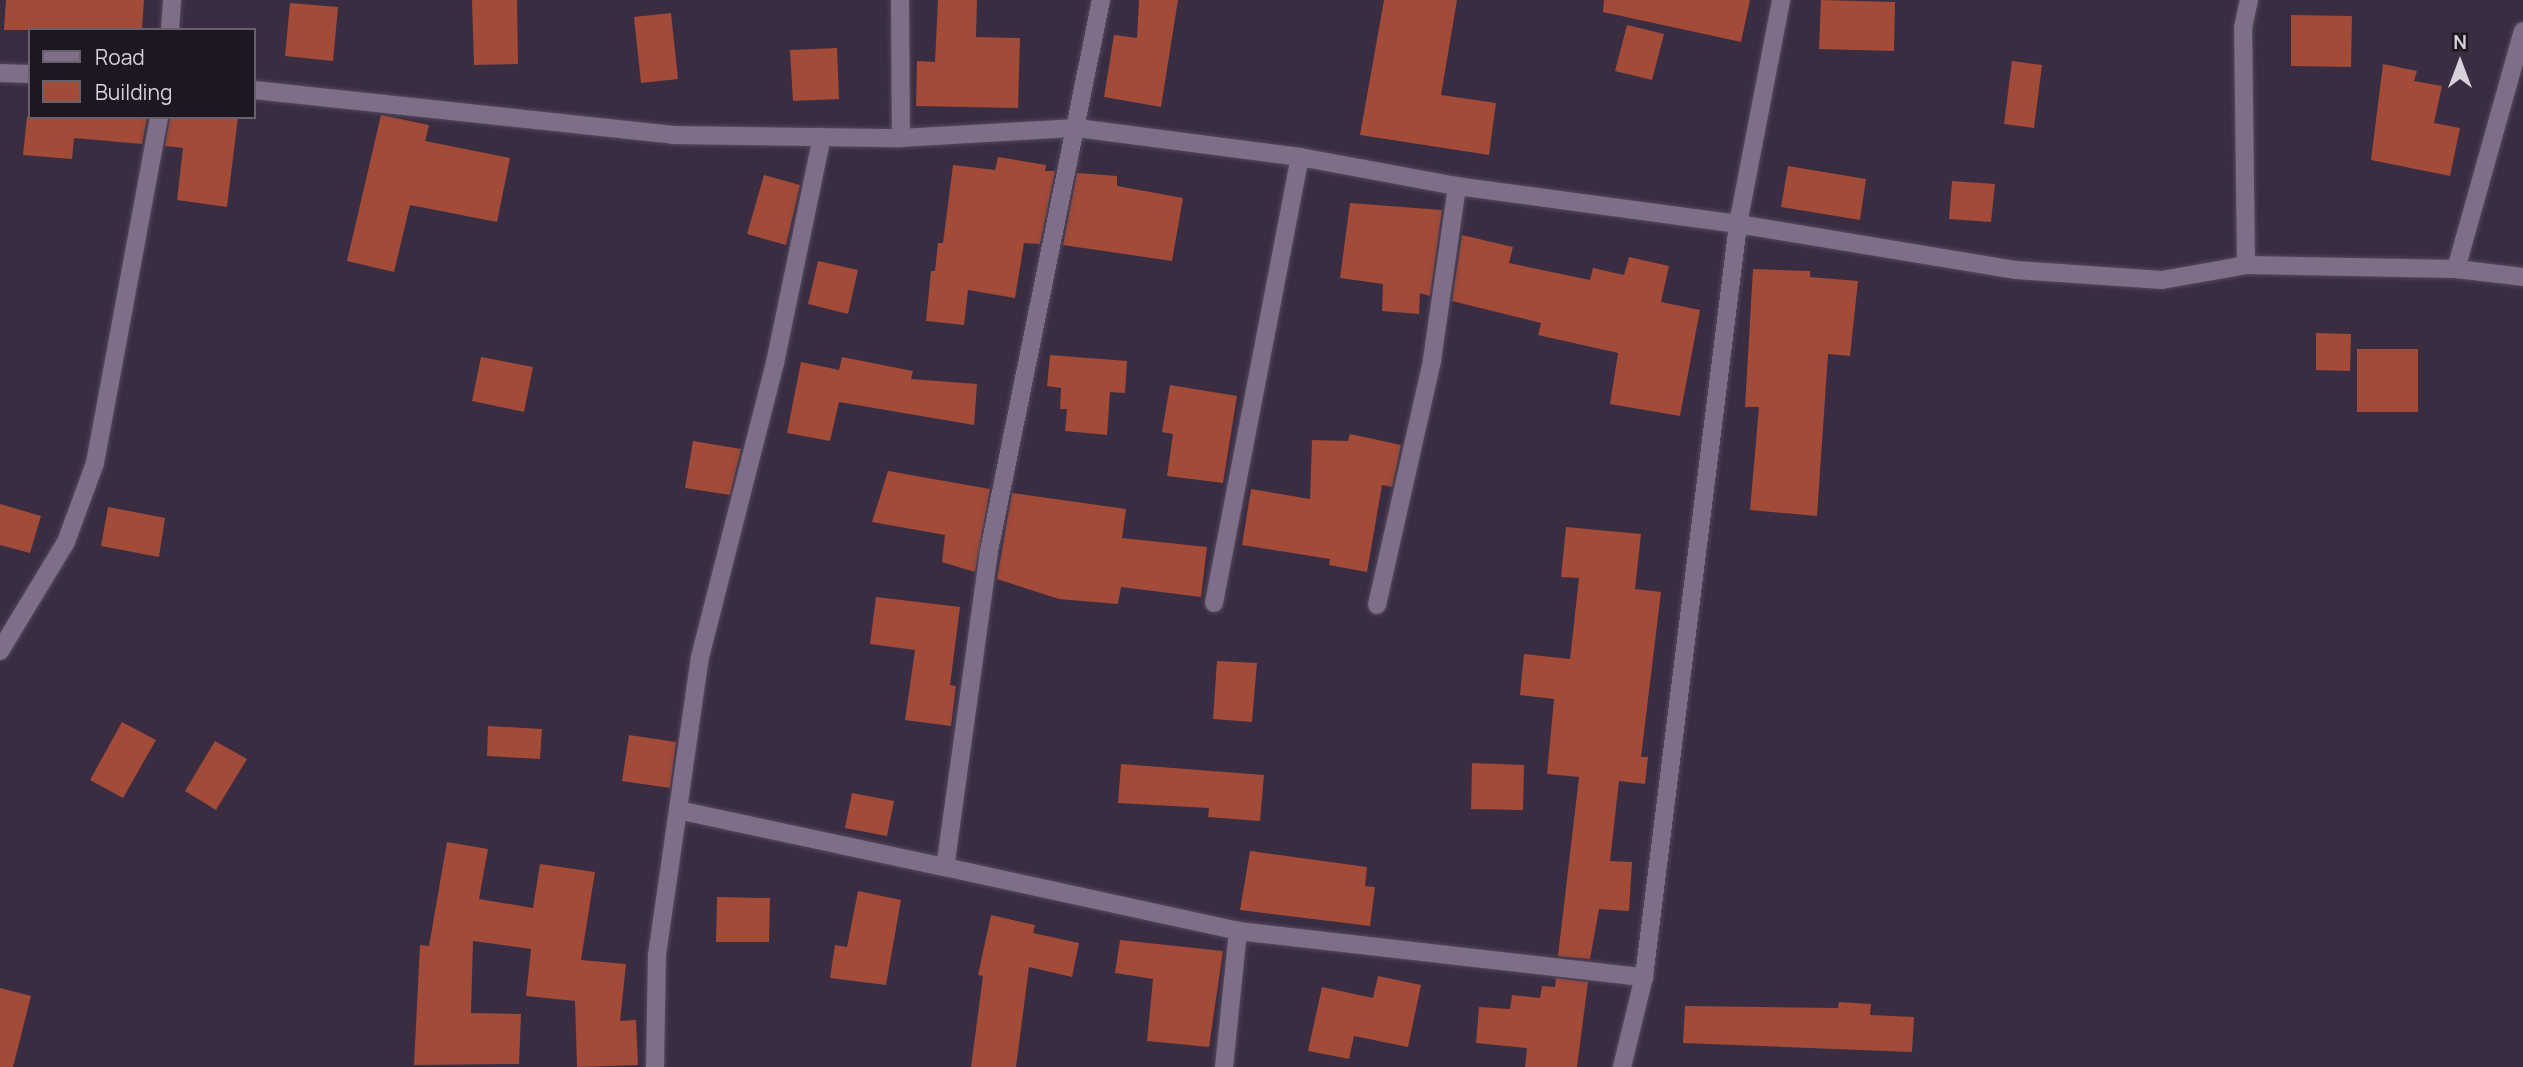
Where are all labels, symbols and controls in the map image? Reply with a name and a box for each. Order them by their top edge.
legend [28,28,256,119]
north arrow [2425,28,2495,98]
text: N [2453,29,2467,55]
text: Road [95,43,145,71]
text: Building [95,78,172,106]

